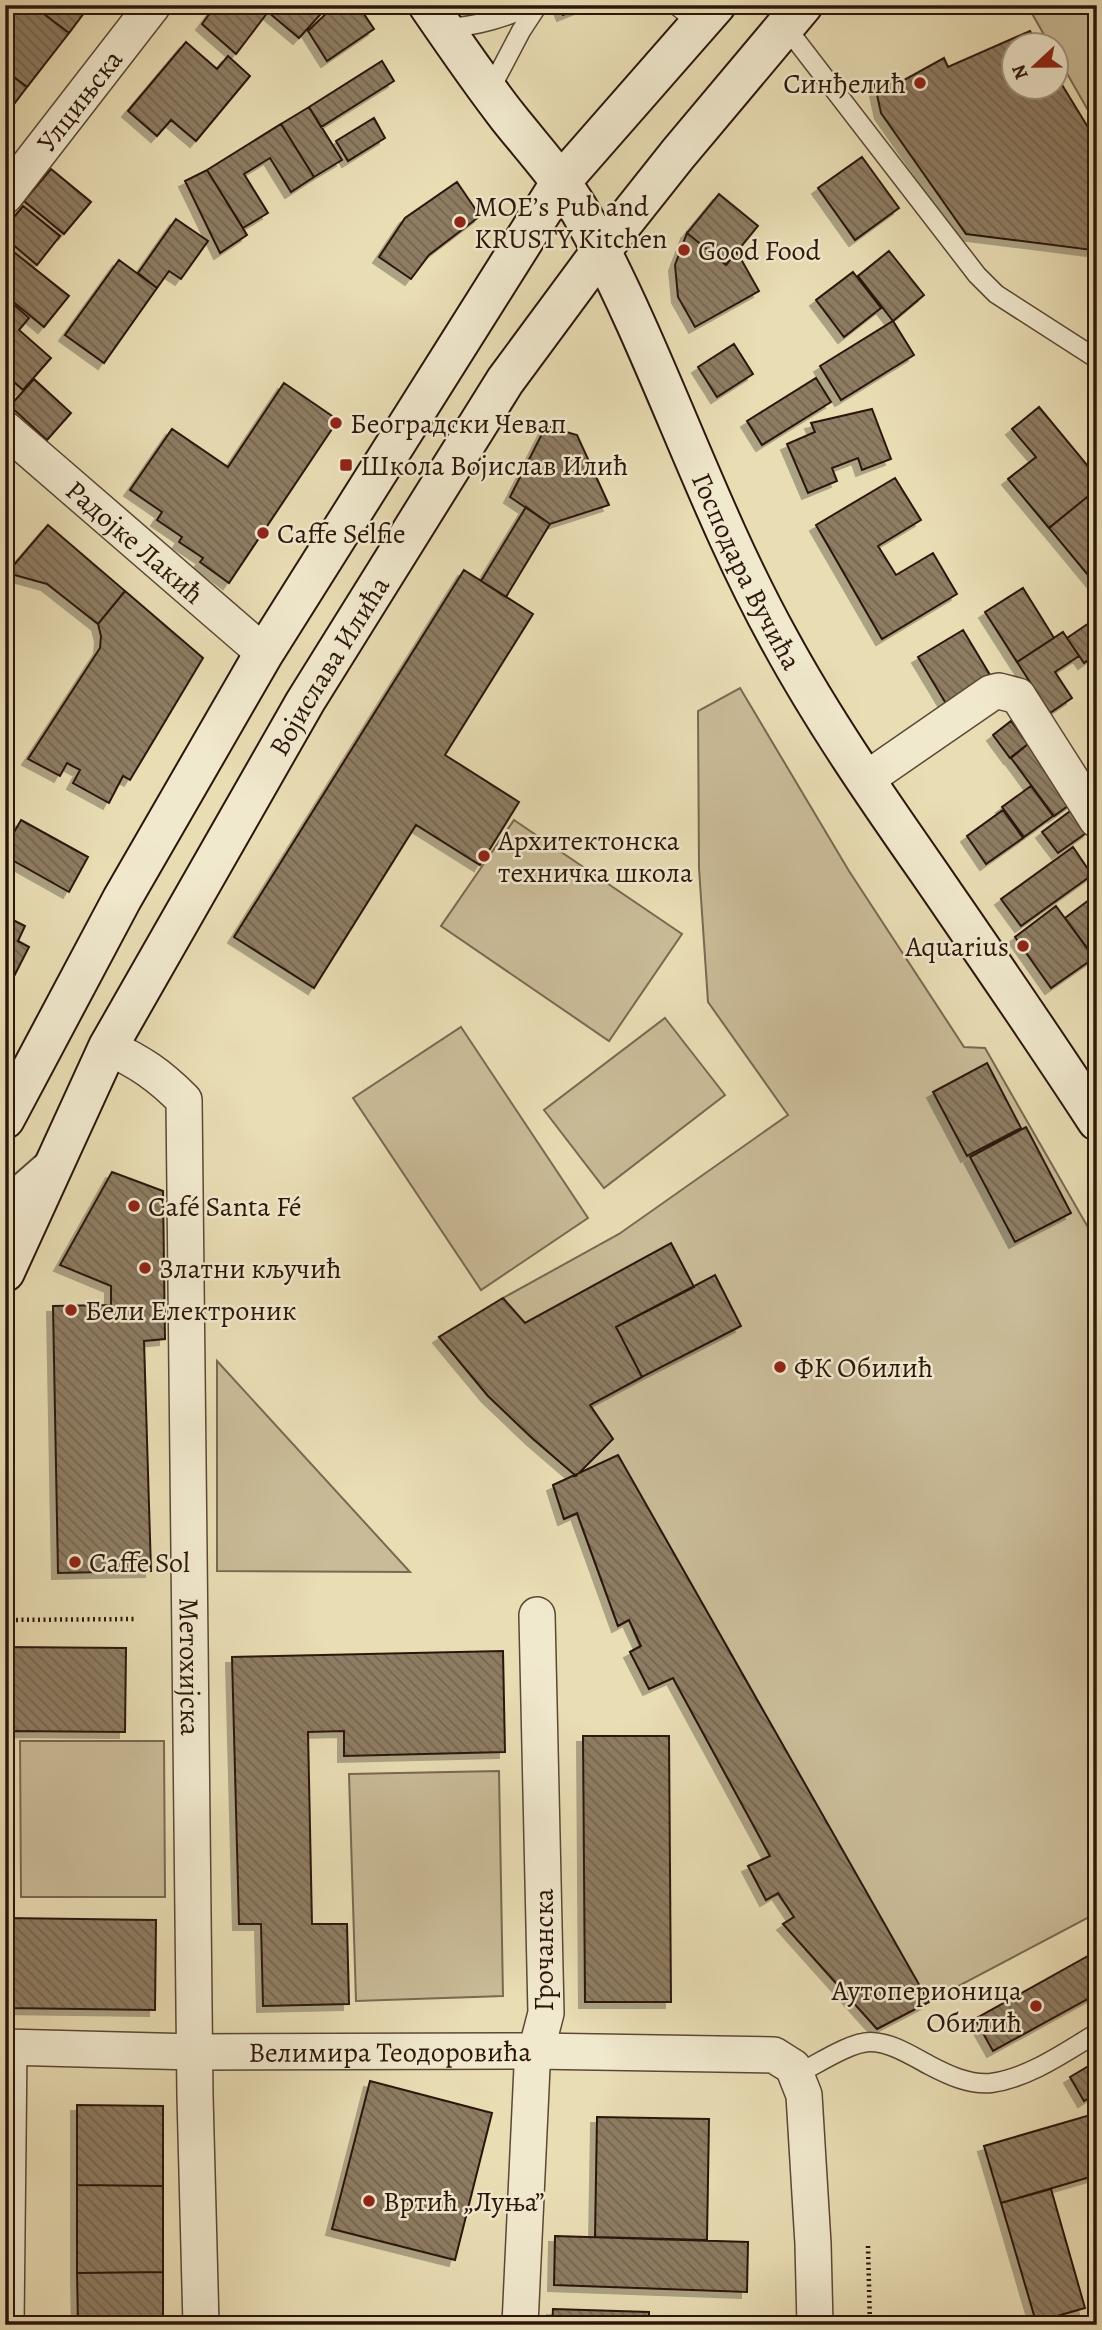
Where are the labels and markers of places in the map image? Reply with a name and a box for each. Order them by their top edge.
place label: Синђелић [783,65,906,103]
marker: Синђелић [912,75,928,91]
place label: MOE’s Pub and KRUSTY Kitchen [474,188,667,258]
marker: MOE’s Pub and KRUSTY Kitchen [452,214,468,230]
place label: Good Food [698,232,822,270]
marker: Good Food [676,242,692,258]
place label: Београдски Чевап [350,405,566,443]
marker: Београдски Чевап [328,415,344,431]
place label: Школа Војислав Илић [360,447,628,485]
marker: Школа Војислав Илић [338,457,354,473]
place label: Caffe Selfie [277,515,405,553]
marker: Caffe Selfie [255,525,271,541]
place label: Архитектонска техничка школа [497,822,693,892]
marker: Архитектонска техничка школа [476,848,492,864]
place label: Aquarius [904,928,1009,966]
marker: Aquarius [1015,938,1031,954]
place label: Café Santa Fé [148,1188,302,1226]
marker: Café Santa Fé [126,1198,142,1214]
place label: Златни кључић [159,1250,341,1288]
marker: Златни кључић [137,1260,153,1276]
place label: Бели Електроник [85,1292,297,1330]
marker: Бели Електроник [63,1302,79,1318]
place label: ФК Обилић [794,1349,933,1387]
marker: ФК Обилић [772,1359,788,1375]
place label: Caffe Sol [89,1544,190,1582]
marker: Caffe Sol [67,1554,83,1570]
place label: Аутоперионица Обилић [831,1972,1022,2042]
marker: Аутоперионица Обилић [1028,1998,1044,2014]
place label: Вртић „Луња” [383,2183,545,2221]
marker: Вртић „Луња” [361,2193,377,2209]

